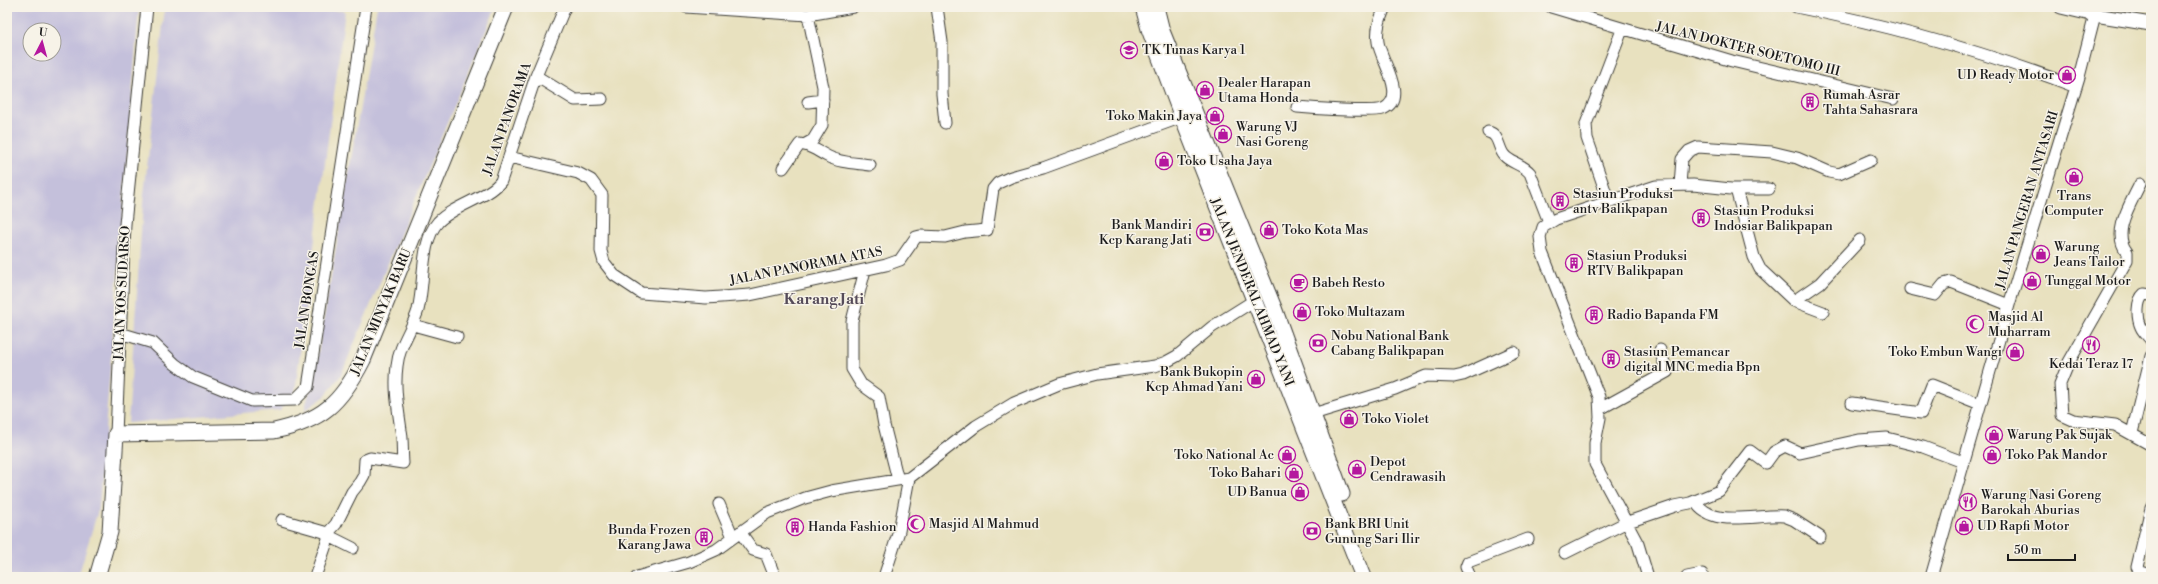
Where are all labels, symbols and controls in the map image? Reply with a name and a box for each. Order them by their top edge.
street label: JALAN DOKTER SOETOMO III [1653,18,1842,80]
north arrow [22,22,62,62]
text: U [38,26,48,41]
school or university icon: TK Tunas Karya 1 [1119,40,1139,60]
place label: TK Tunas Karya 1 [1142,42,1246,58]
street label: JALAN PANORAMA [479,59,535,179]
shop icon: UD Ready Motor [2057,65,2077,85]
place label: UD Ready Motor [1957,67,2054,83]
place label: Dealer Harapan Utama Honda [1218,75,1311,106]
shop icon: Dealer Harapan Utama Honda [1195,80,1215,100]
place label: Rumah Asrar Tahta Sahasrara [1823,87,1919,118]
building icon: Rumah Asrar Tahta Sahasrara [1800,92,1820,112]
shop icon: Toko Makin Jaya [1205,106,1225,126]
place label: Toko Makin Jaya [1106,108,1202,124]
street label: JALAN PANGERAN ANTASARI [1992,109,2062,292]
place label: Warung VJ Nasi Goreng [1235,119,1308,150]
shop icon: Warung VJ Nasi Goreng [1213,124,1233,144]
shop icon: Toko Usaha Jaya [1154,151,1174,171]
place label: Toko Usaha Jaya [1177,153,1273,169]
shop icon: Trans Computer [2064,167,2084,187]
place label: Stasiun Produksi antv Balikpapan [1573,186,1673,217]
place label: Trans Computer [2044,188,2104,219]
building icon: Stasiun Produksi antv Balikpapan [1550,191,1570,211]
street label: JALAN JENDERAL AHMAD YANI [1206,194,1297,389]
place label: Stasiun Produksi Indosiar Balikpapan [1714,203,1833,234]
building icon: Stasiun Produksi Indosiar Balikpapan [1691,208,1711,228]
place label: Bank Mandiri Kcp Karang Jati [1099,217,1192,248]
shop icon: Toko Kota Mas [1259,220,1279,240]
bank icon: Bank Mandiri Kcp Karang Jati [1195,222,1215,242]
place label: Toko Kota Mas [1282,222,1369,238]
street label: JALAN YOS SUDARSO [110,225,134,362]
place label: Warung Jeans Tailor [2053,239,2125,270]
street label: JALAN PANORAMA ATAS [727,243,884,289]
shop icon: Warung Jeans Tailor [2031,244,2051,264]
street label: JALAN MINYAK BARU [347,246,415,379]
place label: Stasiun Produksi RTV Balikpapan [1587,248,1687,279]
street label: JALAN BONGAS [291,250,323,351]
building icon: Stasiun Produksi RTV Balikpapan [1564,253,1584,273]
shop icon: Tunggal Motor [2022,271,2042,291]
cafe icon: Babeh Resto [1289,273,1309,293]
place label: Tunggal Motor [2045,273,2131,289]
place label: Babeh Resto [1311,275,1385,291]
district label: Karang Jati [784,290,864,309]
shop icon: Toko Multazam [1292,302,1312,322]
place label: Toko Multazam [1315,304,1406,320]
building icon: Radio Bapanda FM [1584,305,1604,325]
place label: Radio Bapanda FM [1607,307,1719,323]
place label: Masjid Al Muharram [1988,309,2051,340]
mosque icon: Masjid Al Muharram [1965,314,1985,334]
place label: Nobu National Bank Cabang Balikpapan [1331,328,1450,359]
bank icon: Nobu National Bank Cabang Balikpapan [1308,333,1328,353]
restaurant icon: Kedai Teraz 17 [2081,335,2101,355]
shop icon: Toko Embun Wangi [2005,342,2025,362]
place label: Stasiun Pemancar digital MNC media Bpn [1624,344,1761,375]
place label: Toko Embun Wangi [1888,344,2002,360]
building icon: Stasiun Pemancar digital MNC media Bpn [1601,349,1621,369]
place label: Kedai Teraz 17 [2049,356,2133,372]
place label: Bank Bukopin Kcp Ahmad Yani [1146,364,1243,395]
shop icon: Bank Bukopin Kcp Ahmad Yani [1246,369,1266,389]
shop icon: Toko Violet [1339,409,1359,429]
place label: Toko Violet [1362,411,1429,427]
shop icon: Warung Pak Sujak [1984,425,2004,445]
place label: Warung Pak Sujak [2006,427,2113,443]
shop icon: Toko National Ac [1277,445,1297,465]
shop icon: Toko Pak Mandor [1982,445,2002,465]
place label: Toko National Ac [1174,447,1274,463]
place label: Toko Pak Mandor [2005,447,2108,463]
place label: Depot Cendrawasih [1370,454,1446,485]
shop icon: Depot Cendrawasih [1347,459,1367,479]
shop icon: Toko Bahari [1284,463,1304,483]
place label: Toko Bahari [1209,465,1281,481]
shop icon: UD Banua [1290,482,1310,502]
place label: UD Banua [1227,484,1287,500]
place label: Warung Nasi Goreng Barokah Aburias [1980,487,2102,518]
restaurant icon: Warung Nasi Goreng Barokah Aburias [1958,492,1978,512]
mosque icon: Masjid Al Mahmud [906,514,926,534]
place label: Masjid Al Mahmud [929,516,1039,532]
place label: Bank BRI Unit Gunung Sari Ilir [1324,516,1420,547]
shop icon: UD Rapfi Motor [1954,516,1974,536]
building icon: Handa Fashion [785,517,805,537]
place label: UD Rapfi Motor [1977,518,2070,534]
place label: Handa Fashion [808,519,897,535]
bank icon: Bank BRI Unit Gunung Sari Ilir [1302,521,1322,541]
place label: Bunda Frozen Karang Jawa [607,522,691,553]
building icon: Bunda Frozen Karang Jawa [694,527,714,547]
scale bar [2008,536,2075,562]
text: 50 m [2014,543,2042,558]

